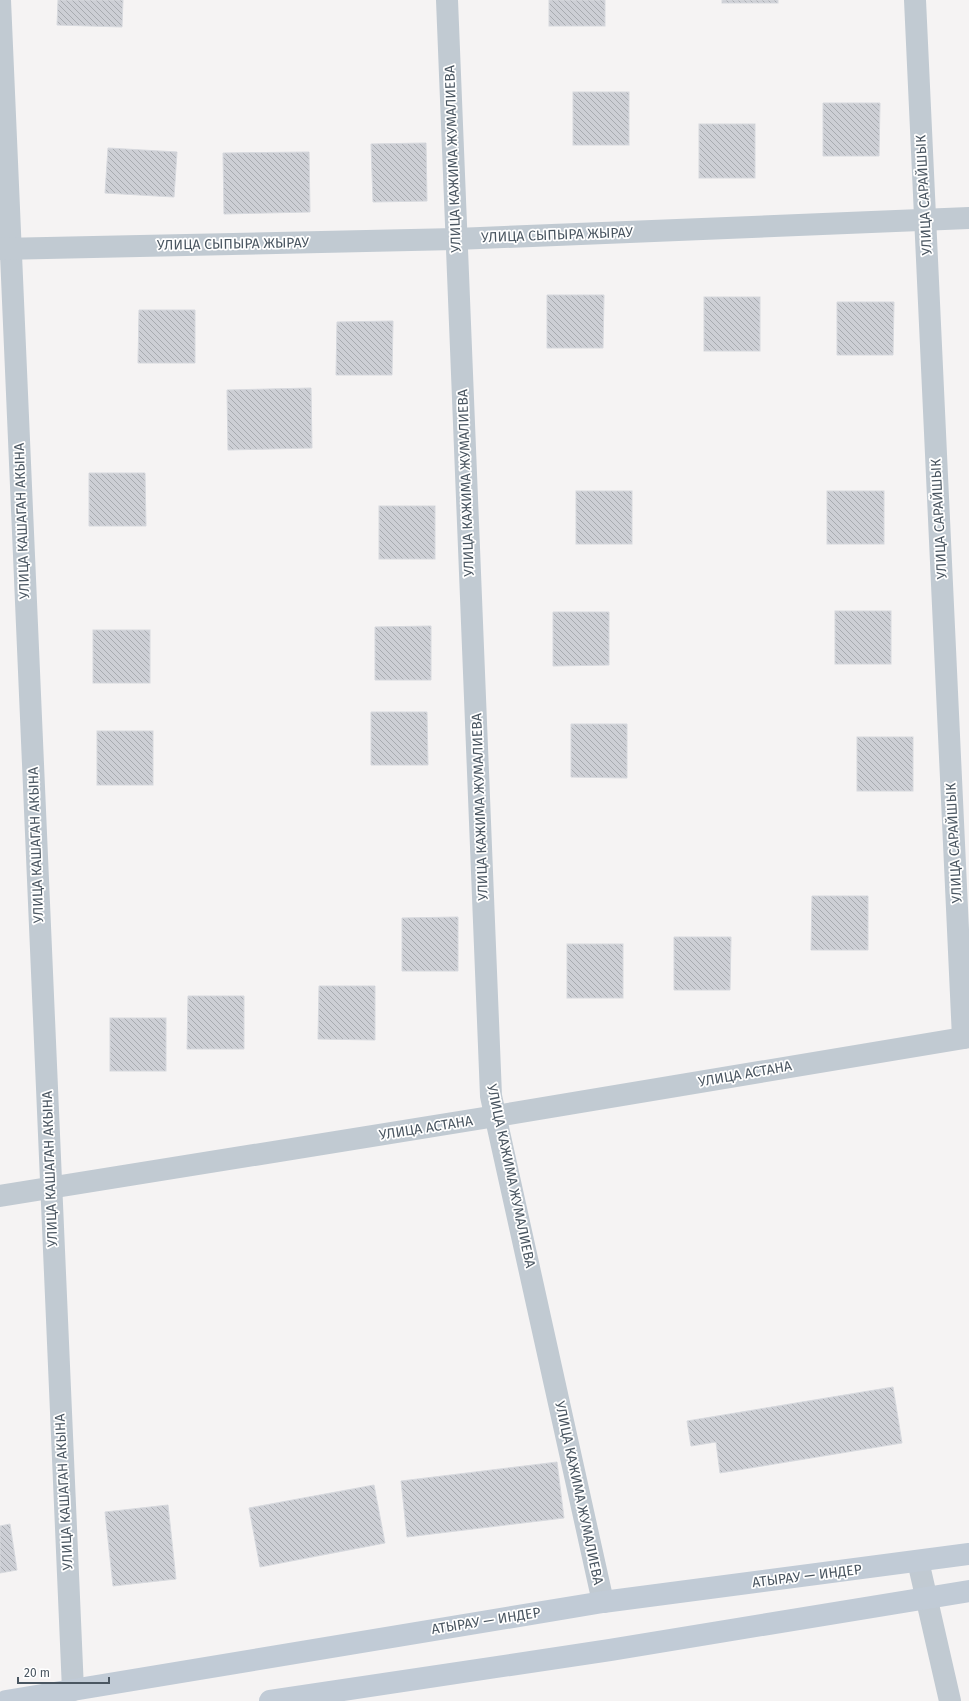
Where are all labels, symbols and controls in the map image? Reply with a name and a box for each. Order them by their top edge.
street label: УЛИЦА КАЖИМА ЖУМАЛИЕВА [441,65,465,253]
street label: УЛИЦА САРАЙШЫК [912,134,936,256]
street label: УЛИЦА СЫПЫРА ЖЫРАУ [481,224,634,246]
street label: УЛИЦА СЫПЫРА ЖЫРАУ [157,234,310,254]
street label: УЛИЦА КАЖИМА ЖУМАЛИЕВА [454,389,478,577]
street label: УЛИЦА КАШАГАН АКЫНА [11,442,33,600]
street label: УЛИЦА САРАЙШЫК [927,458,951,580]
street label: УЛИЦА КАЖИМА ЖУМАЛИЕВА [468,713,492,901]
street label: УЛИЦА КАШАГАН АКЫНА [25,766,47,924]
street label: УЛИЦА САРАЙШЫК [942,782,966,904]
street label: УЛИЦА АСТАНА [697,1057,793,1091]
street label: УЛИЦА КАЖИМА ЖУМАЛИЕВА [483,1082,539,1270]
street label: УЛИЦА КАШАГАН АКЫНА [39,1090,61,1248]
street label: УЛИЦА АСТАНА [378,1112,474,1144]
street label: УЛИЦА КАЖИМА ЖУМАЛИЕВА [551,1399,607,1587]
street label: УЛИЦА КАШАГАН АКЫНА [51,1413,77,1571]
street label: АТЫРАУ — ИНДЕР [751,1561,863,1591]
street label: АТЫРАУ — ИНДЕР [430,1604,542,1638]
scale bar [18,1659,109,1685]
text: 20 m [24,1666,50,1680]

